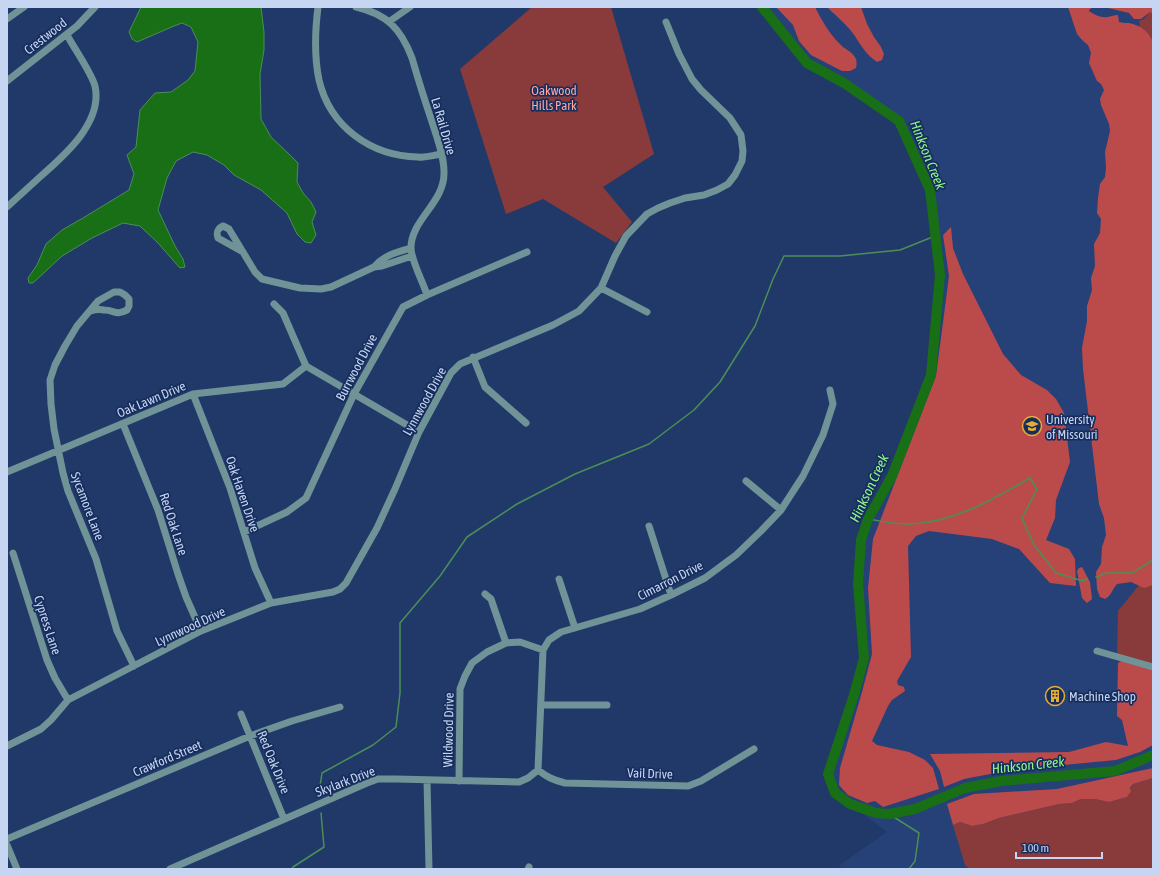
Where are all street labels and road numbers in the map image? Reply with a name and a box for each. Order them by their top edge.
street label: Crestwood [21,15,70,58]
street label: La Rail Drive [428,96,459,157]
street label: Burrwood Drive [333,331,380,403]
street label: Lynnwood Drive [400,364,449,438]
street label: Oak Lawn Drive [115,378,188,421]
street label: Oak Haven Drive [223,454,263,534]
street label: Sycamore Lane [68,470,107,542]
street label: Red Oak Lane [156,491,191,557]
street label: Cimarron Drive [635,558,705,603]
street label: Cypress Lane [31,594,64,657]
street label: Lynnwood Drive [153,604,228,649]
street label: Wildwood Drive [440,692,457,768]
street label: Red Oak Drive [254,728,293,796]
street label: Crawford Street [131,737,204,780]
street label: Skylark Drive [313,763,377,800]
street label: Vail Drive [627,765,673,782]

